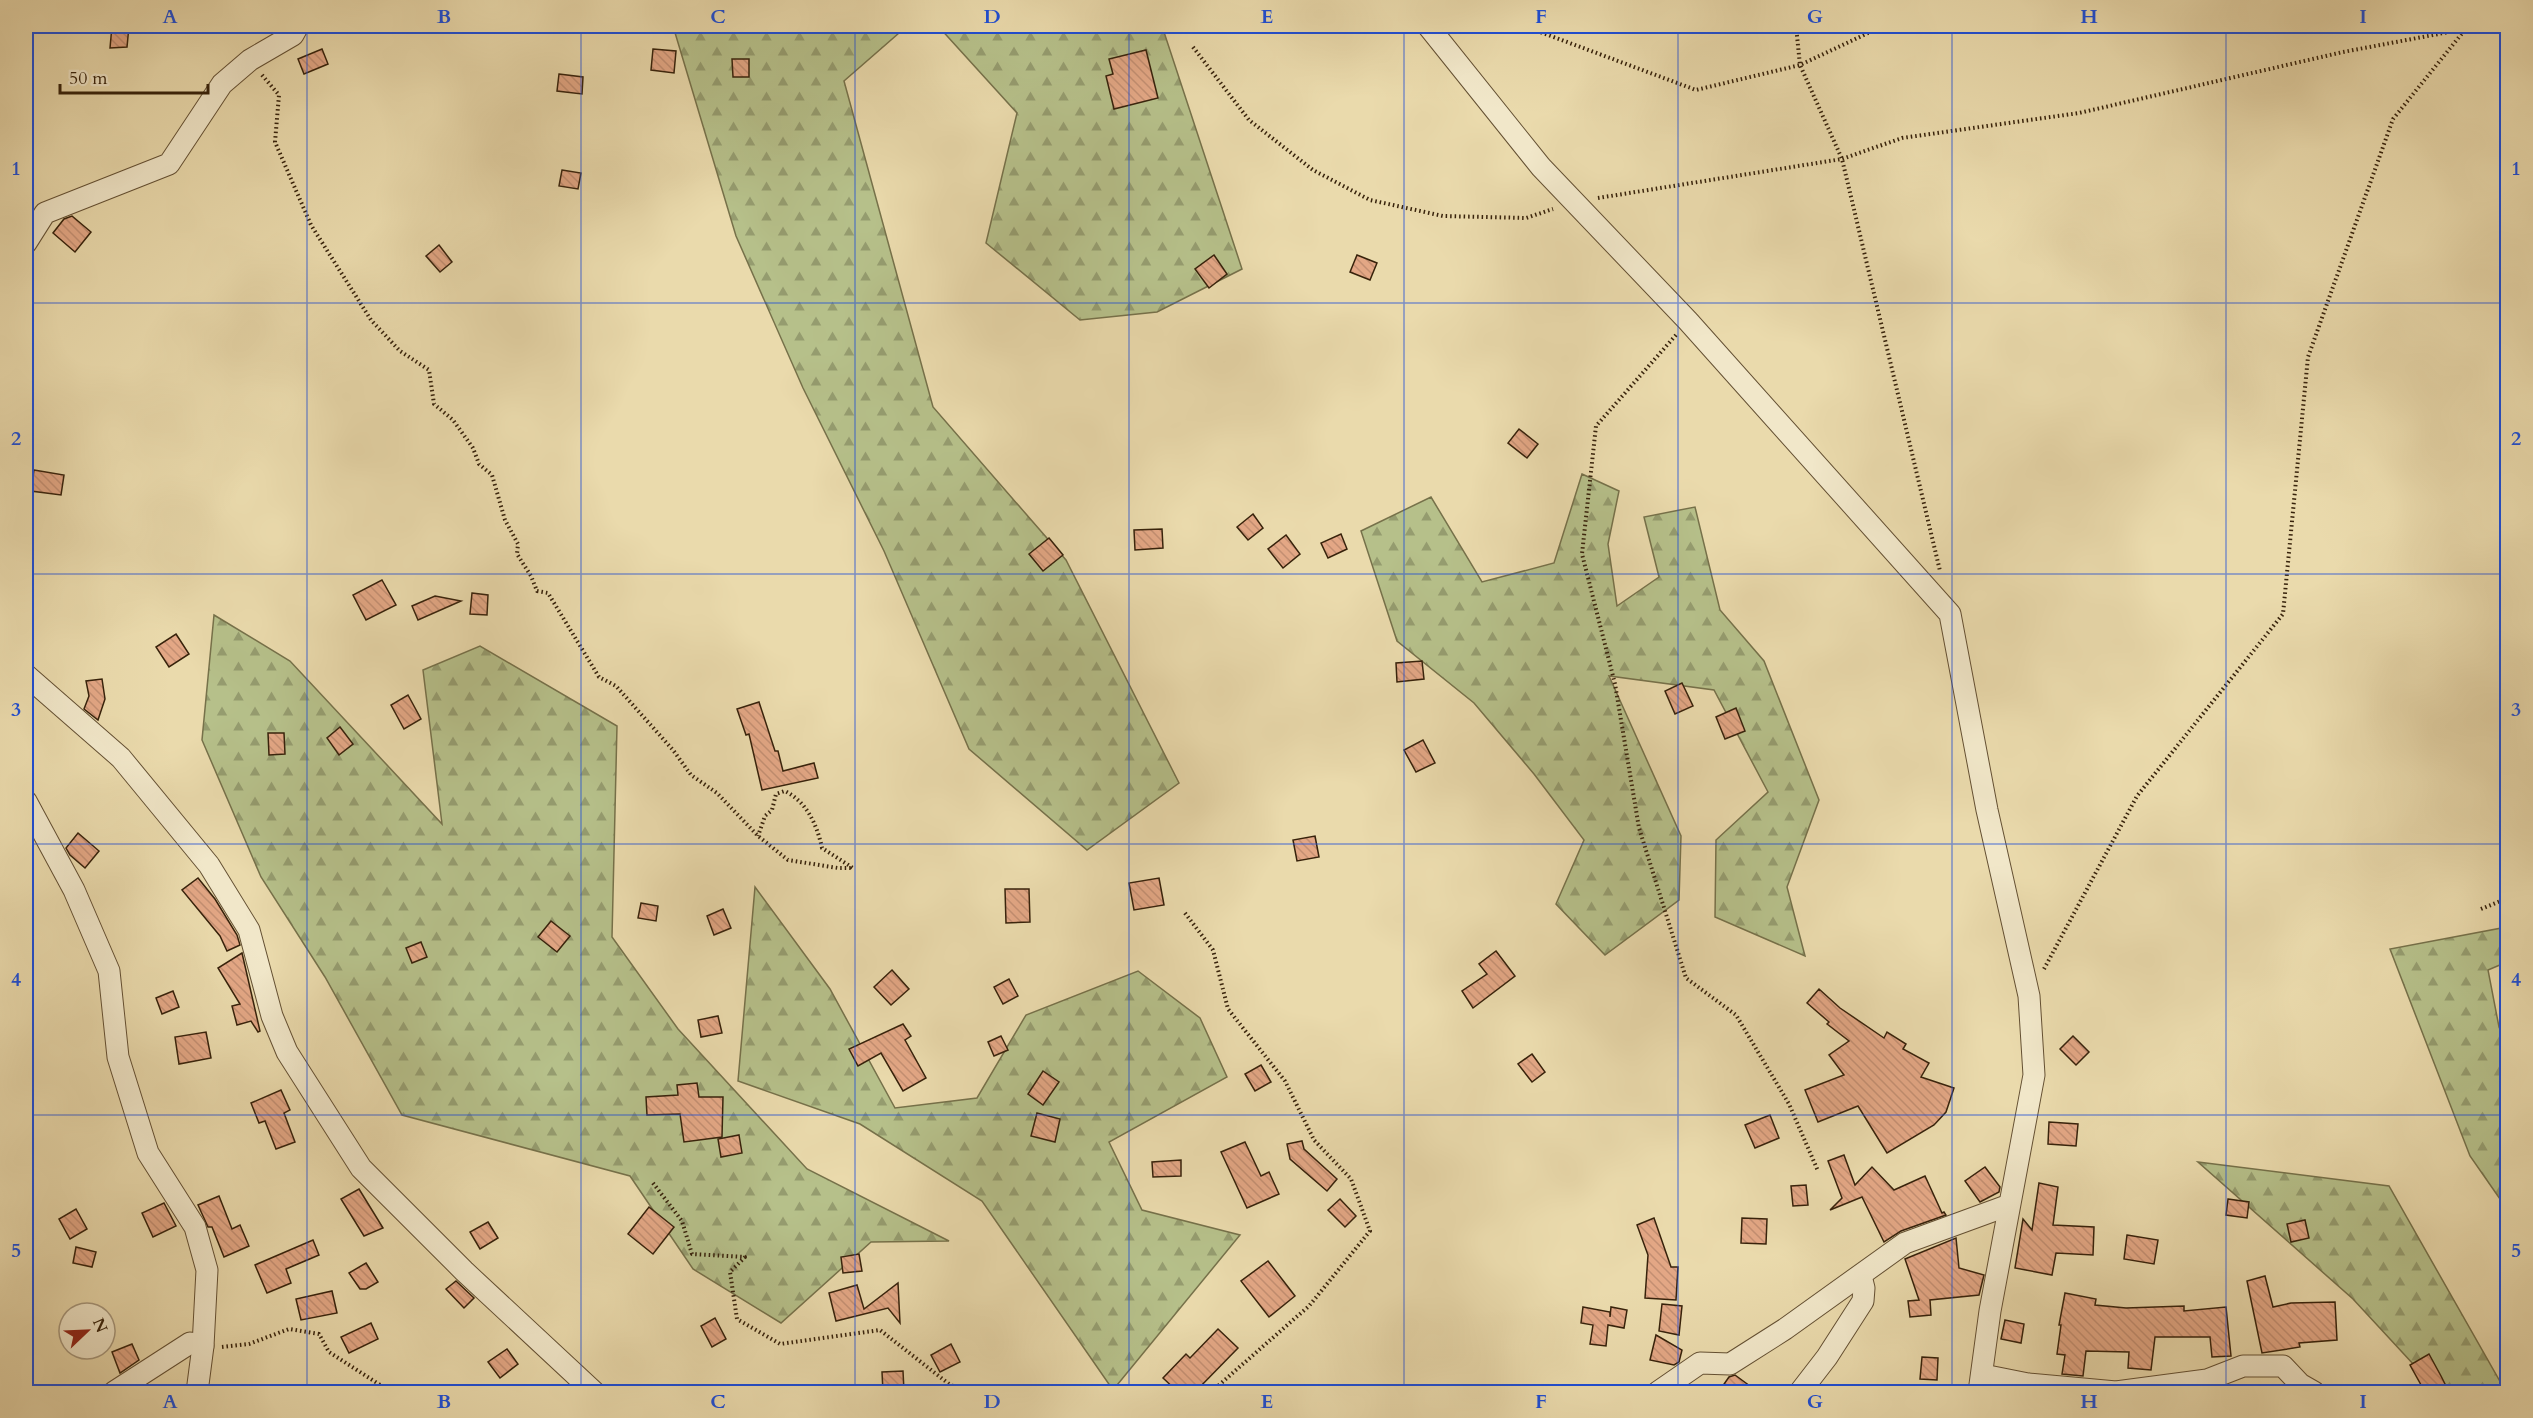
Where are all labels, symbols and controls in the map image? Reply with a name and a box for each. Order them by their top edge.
text: A [162,3,178,30]
text: B [437,3,451,30]
text: C [710,3,726,30]
text: D [983,3,1001,30]
text: E [1261,3,1273,30]
text: F [1535,3,1547,30]
text: G [1807,3,1823,30]
text: H [2080,3,2098,30]
text: I [2359,3,2367,30]
scale bar [60,57,208,95]
text: 50 m [69,66,108,91]
text: 1 [11,155,21,182]
text: 1 [2511,155,2521,182]
text: 2 [11,425,21,452]
text: 2 [2511,425,2521,452]
text: 3 [11,696,21,723]
text: 3 [2511,696,2521,723]
text: 4 [11,966,21,993]
text: 4 [2511,966,2521,993]
text: 5 [11,1237,21,1264]
text: 5 [2511,1237,2521,1264]
north arrow [57,1301,117,1361]
text: N [87,1315,113,1336]
text: A [162,1388,178,1415]
text: B [437,1388,451,1415]
text: C [710,1388,726,1415]
text: D [983,1388,1001,1415]
text: E [1261,1388,1273,1415]
text: F [1535,1388,1547,1415]
text: G [1807,1388,1823,1415]
text: H [2080,1388,2098,1415]
text: I [2359,1388,2367,1415]

